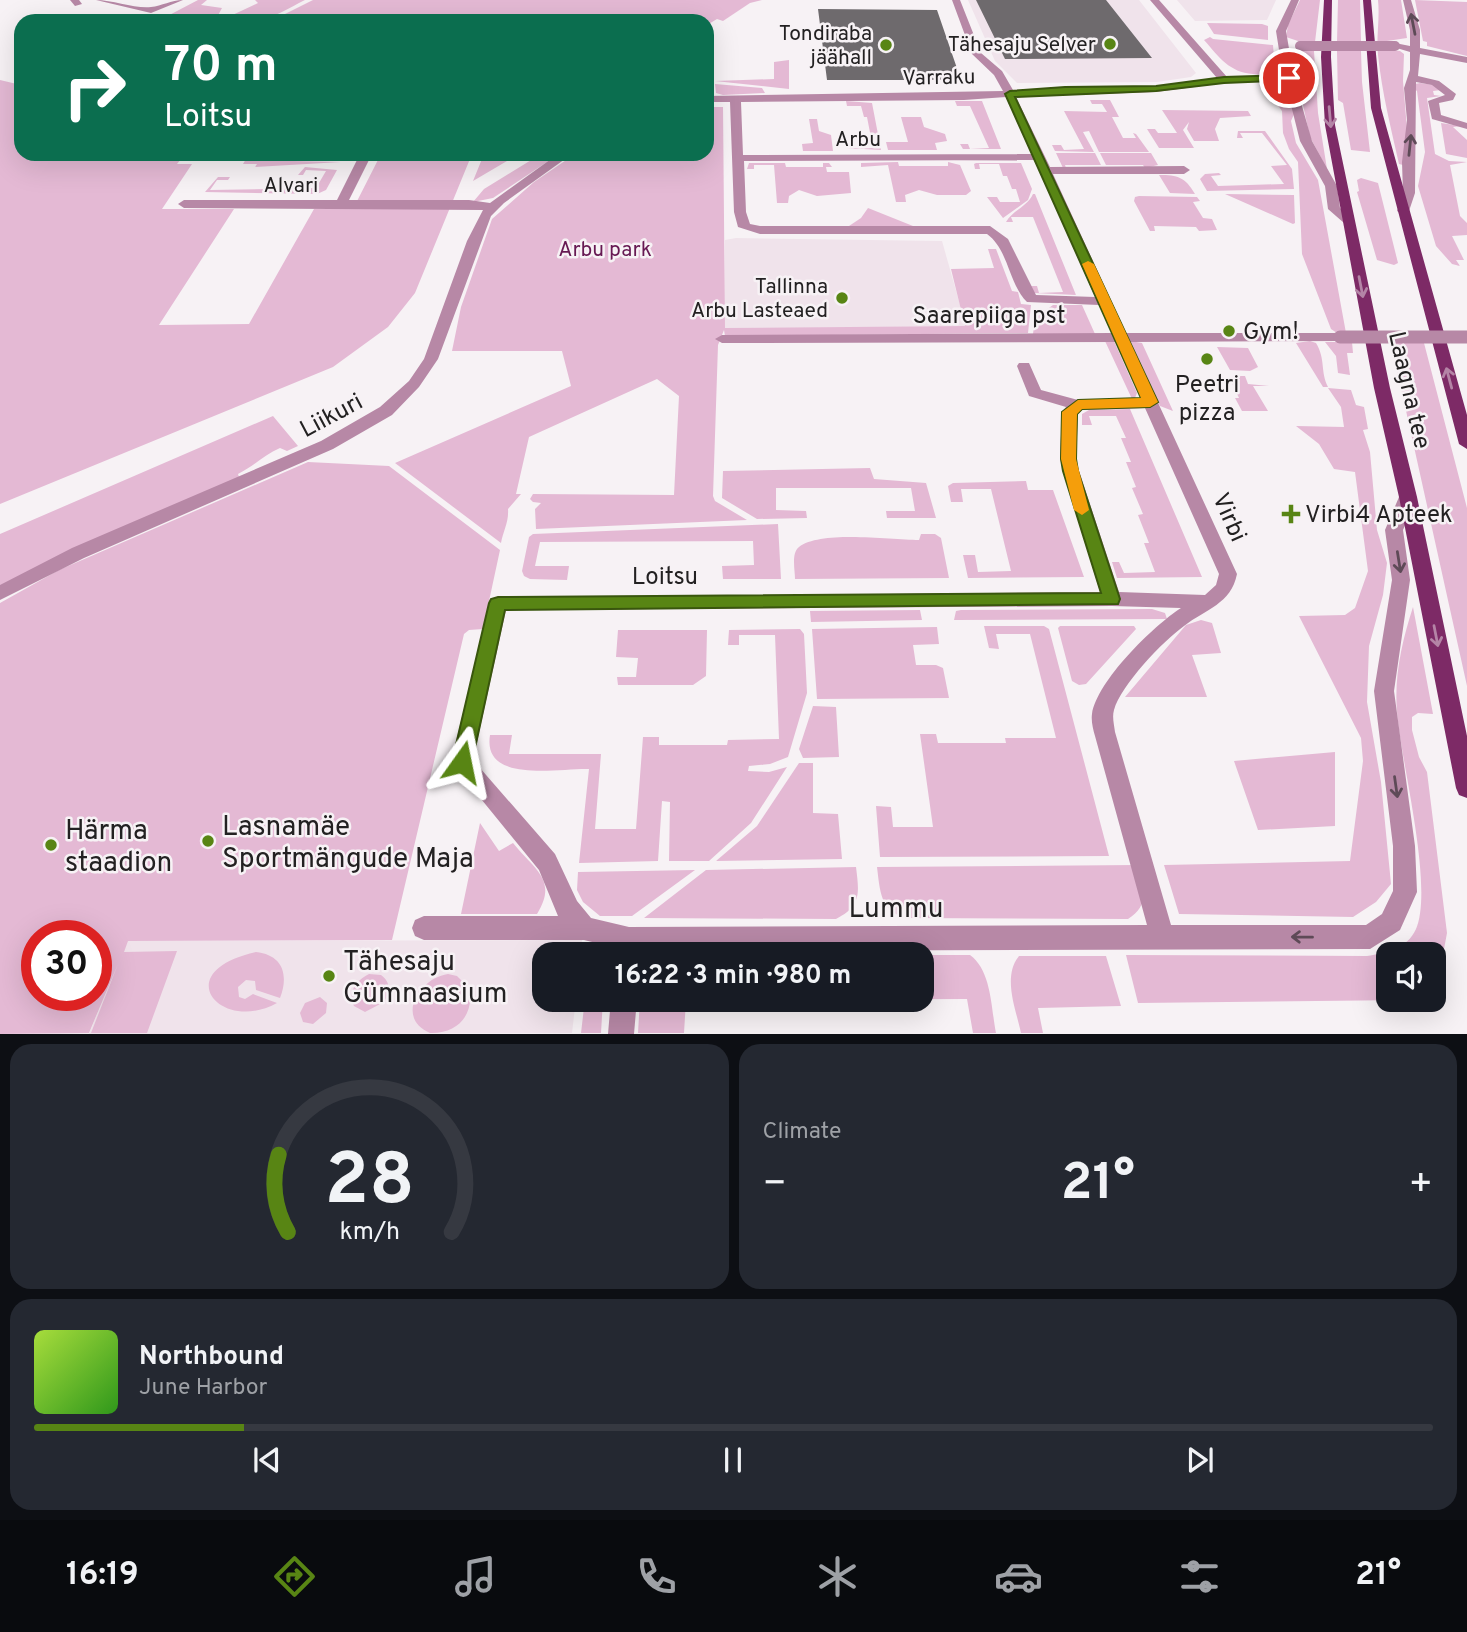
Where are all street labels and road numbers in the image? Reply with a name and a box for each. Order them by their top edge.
street label: Varraku [902,64,976,93]
street label: Arbu [835,127,881,154]
street label: Alvari [264,173,318,200]
street label: Saarepiiga pst [912,302,1066,332]
street label: Laagna tee [1380,329,1436,452]
street label: Liikuri [295,388,369,446]
street label: Virbi [1204,489,1252,547]
street label: Loitsu [632,563,698,593]
street label: Lummu [848,892,944,928]

